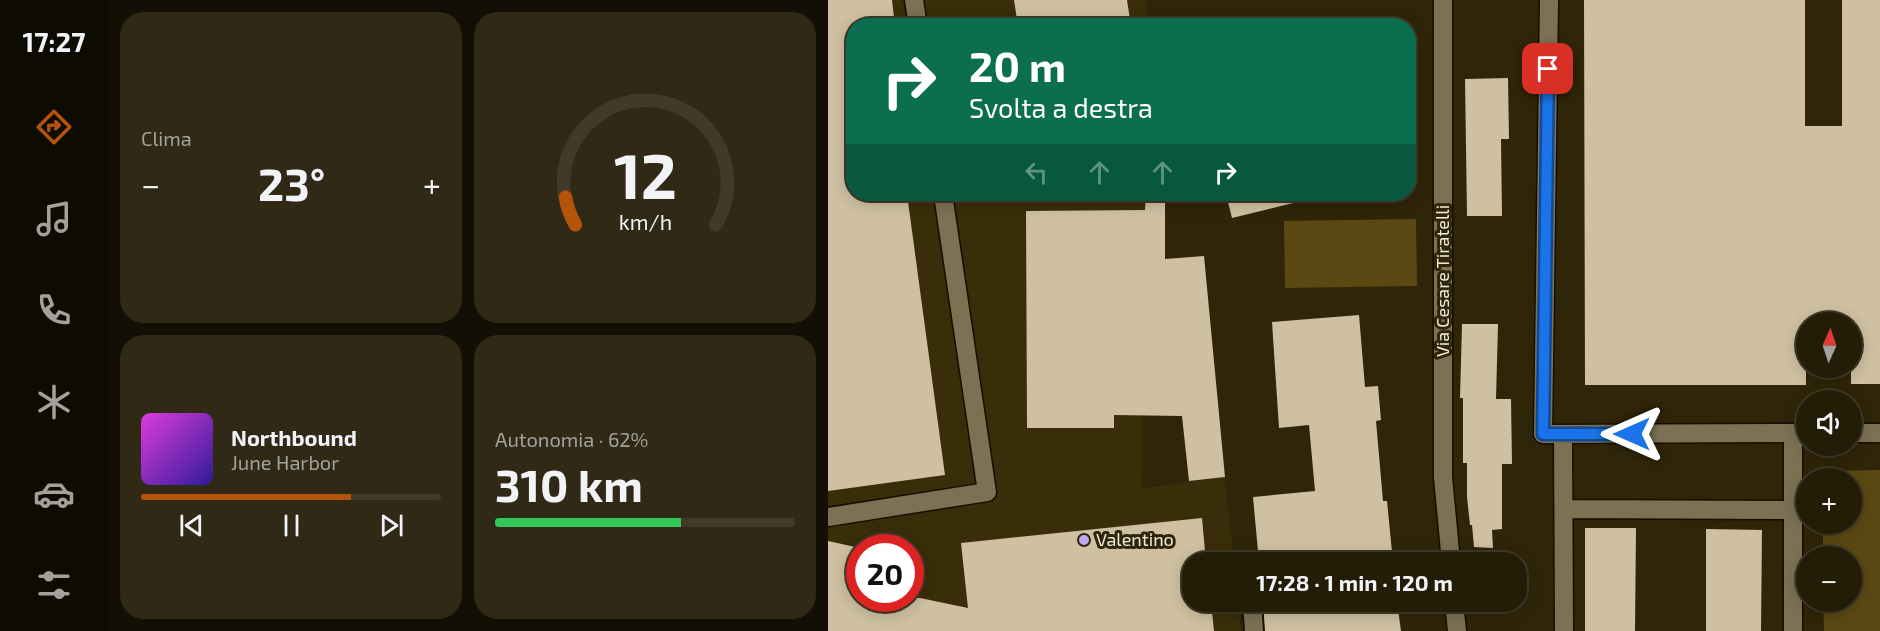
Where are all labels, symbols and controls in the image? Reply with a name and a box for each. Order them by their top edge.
text: 17:27 [23,25,85,57]
text: 20 m [969,40,1066,90]
icon: right [870,42,948,120]
pin [1522,43,1573,94]
icon: arrive [1531,52,1564,85]
text: Svolta a destra [969,91,1153,123]
icon: directions [33,106,75,148]
text: Clima [141,126,192,150]
text: 12 [613,137,677,212]
text: 23° [258,156,325,210]
icon: left [1020,156,1053,189]
icon: ahead [1083,156,1116,189]
icon: ahead [1146,156,1179,189]
icon: right [1209,156,1242,189]
text: − [141,164,160,204]
text: + [423,164,441,204]
icon: music [33,198,75,240]
street label: Via Cesare Tiratelli [1431,205,1453,357]
text: km/h [618,209,672,234]
icon: phone [33,289,75,331]
north arrow [1796,312,1862,378]
map controls [1796,312,1862,612]
icon: climate [33,381,75,423]
button: sound [1796,390,1862,456]
position arrow [1600,402,1664,466]
text: Northbound [231,424,357,450]
text: Autonomia · 62% [495,427,648,451]
text: June Harbor [231,450,339,474]
text: 310 km [495,457,643,511]
button: + [1796,468,1862,534]
icon: car [33,473,75,515]
icon: previous [175,509,208,542]
icon: pause [275,509,308,542]
icon: next [375,509,408,542]
place label: Valentino [1096,528,1174,550]
marker: Valentino [1077,533,1091,547]
speed limit sign: 20 [846,534,924,612]
button: − [1796,546,1862,612]
icon: filters [33,564,75,606]
text: 17:28 · 1 min · 120 m [1256,569,1453,595]

